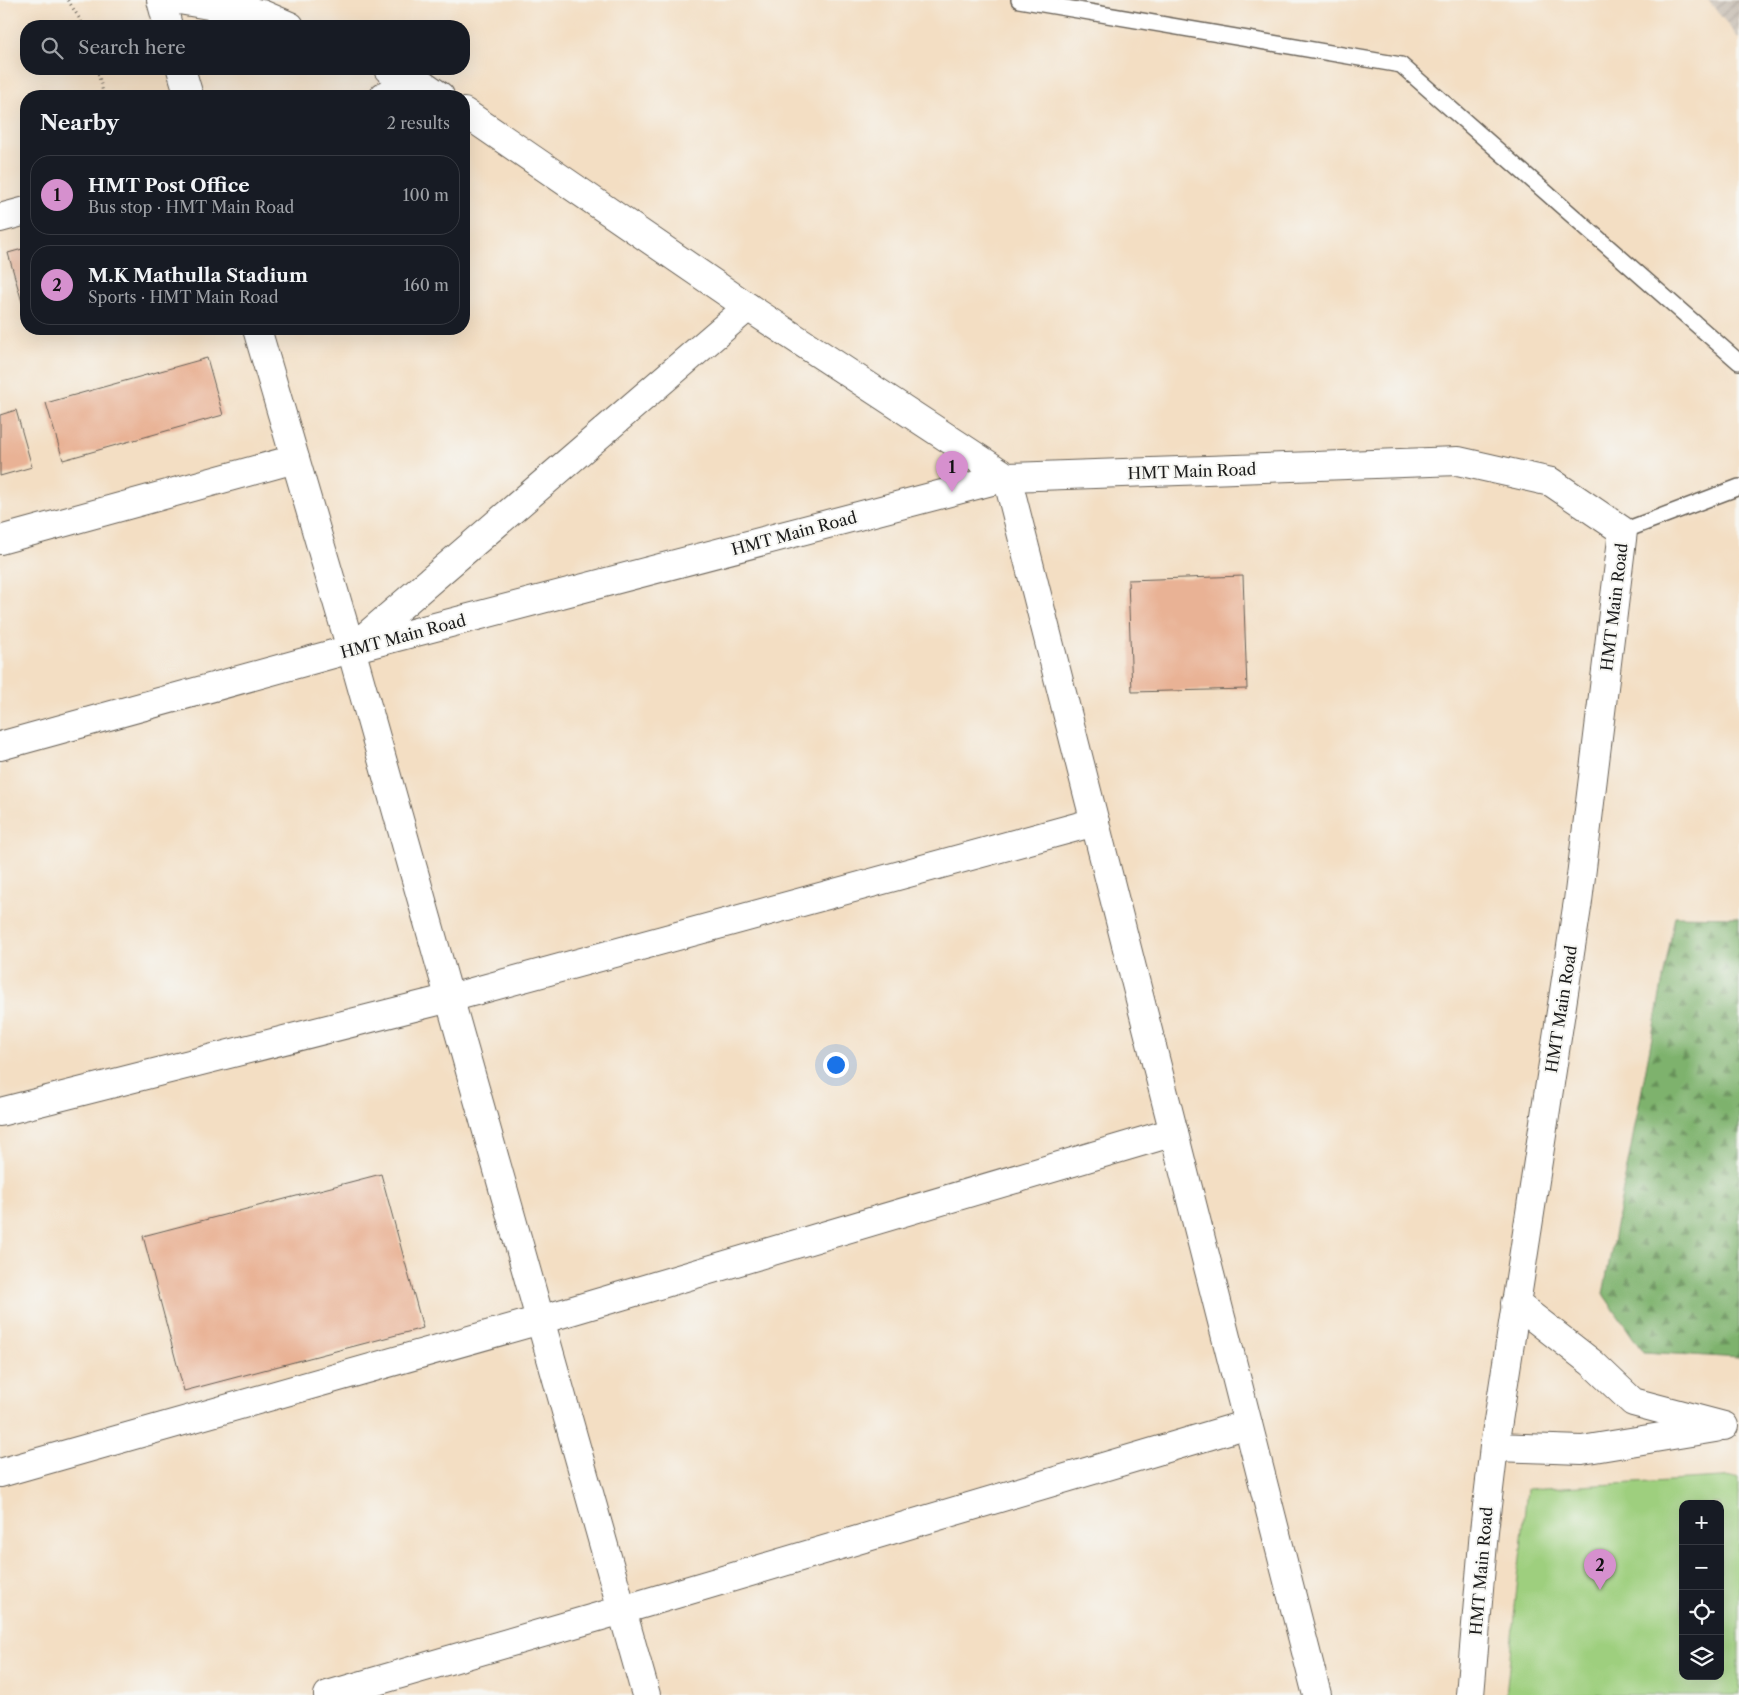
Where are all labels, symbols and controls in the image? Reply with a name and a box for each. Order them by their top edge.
search box [20,20,470,75]
icon: search [38,34,66,62]
text: Search here [78,36,186,59]
text: Nearby [40,110,119,135]
text: 2 results [387,113,450,133]
text: HMT Post Office [88,174,250,197]
text: 1 [53,185,61,205]
text: 100 m [403,185,449,205]
text: Bus stop · HMT Main Road [88,197,294,217]
text: M.K Mathulla Stadium [88,264,308,287]
text: 2 [52,275,62,295]
text: 160 m [404,275,449,295]
text: Sports · HMT Main Road [88,287,278,307]
pin: 1 [936,451,968,492]
street label: HMT Main Road [1127,459,1257,483]
street label: HMT Main Road [729,507,859,559]
street label: HMT Main Road [1596,542,1632,672]
street label: HMT Main Road [338,610,468,662]
street label: HMT Main Road [1541,944,1581,1074]
your location [823,1052,849,1078]
map controls [1679,1500,1724,1680]
button: + [1679,1500,1724,1545]
street label: HMT Main Road [1465,1506,1497,1636]
button: − [1679,1545,1724,1590]
pin: 2 [1584,1549,1616,1590]
button: locate [1679,1590,1724,1635]
button: layers [1679,1635,1724,1680]

